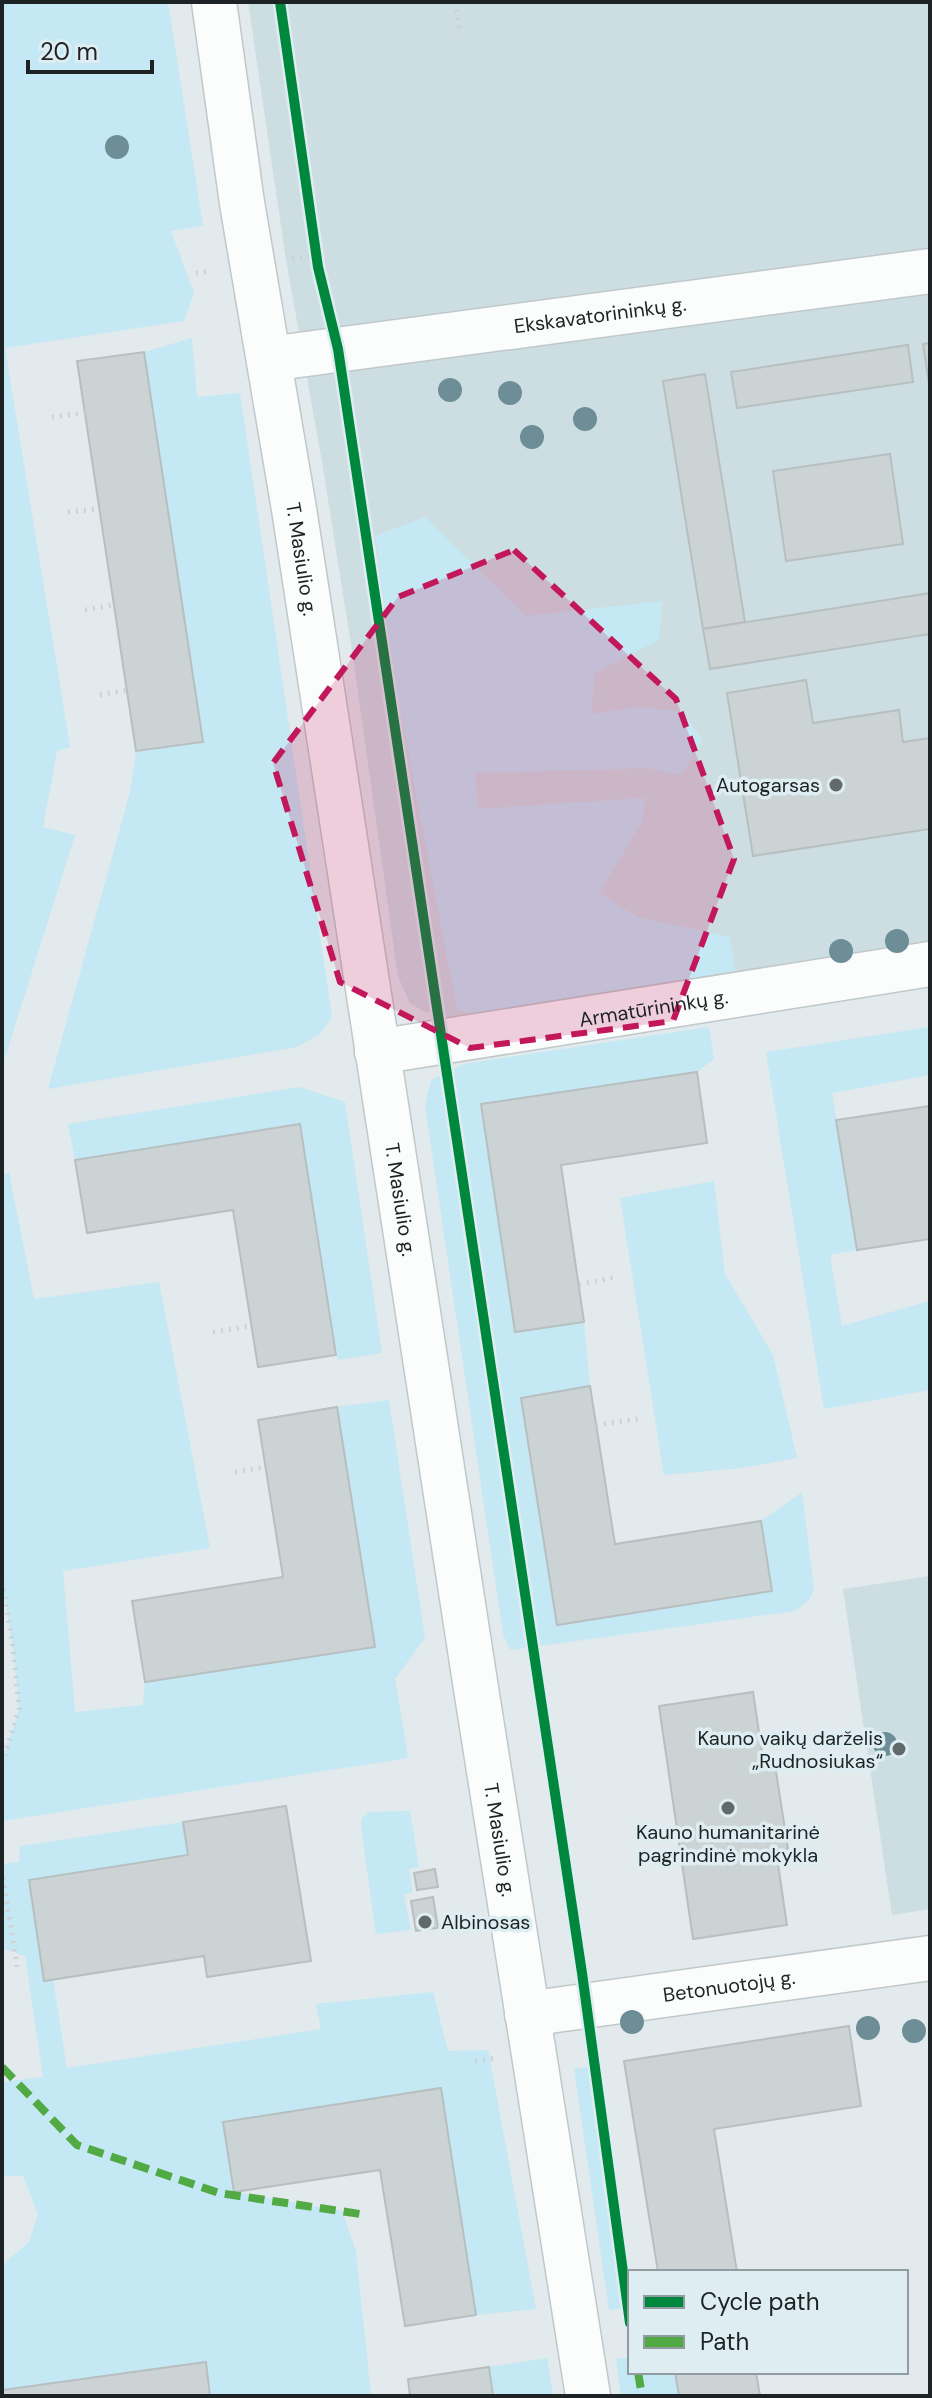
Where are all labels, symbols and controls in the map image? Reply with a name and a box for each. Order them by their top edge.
scale bar [28,24,152,74]
text: 20 m [40,36,98,67]
street label: Ekskavatorininkų g. [512,291,688,339]
street label: T. Masiulio g. [280,500,323,618]
place label: Autogarsas [716,772,820,798]
marker: Autogarsas [827,776,845,794]
street label: Armatūrininkų g. [577,983,730,1033]
street label: T. Masiulio g. [379,1141,422,1258]
place label: Kauno vaikų darželis „Rudnosiukas“ [698,1725,883,1774]
marker: Kauno vaikų darželis „Rudnosiukas“ [890,1740,908,1758]
street label: T. Masiulio g. [478,1781,522,1898]
marker: Kauno humanitarinė pagrindinė mokykla [719,1799,737,1817]
place label: Kauno humanitarinė pagrindinė mokykla [636,1819,820,1868]
place label: Albinosas [441,1909,530,1935]
marker: Albinosas [416,1913,434,1931]
street label: Betonuotojų g. [661,1964,797,2008]
legend [628,2270,908,2374]
text: Cycle path [700,2286,819,2317]
text: Path [700,2326,749,2357]

